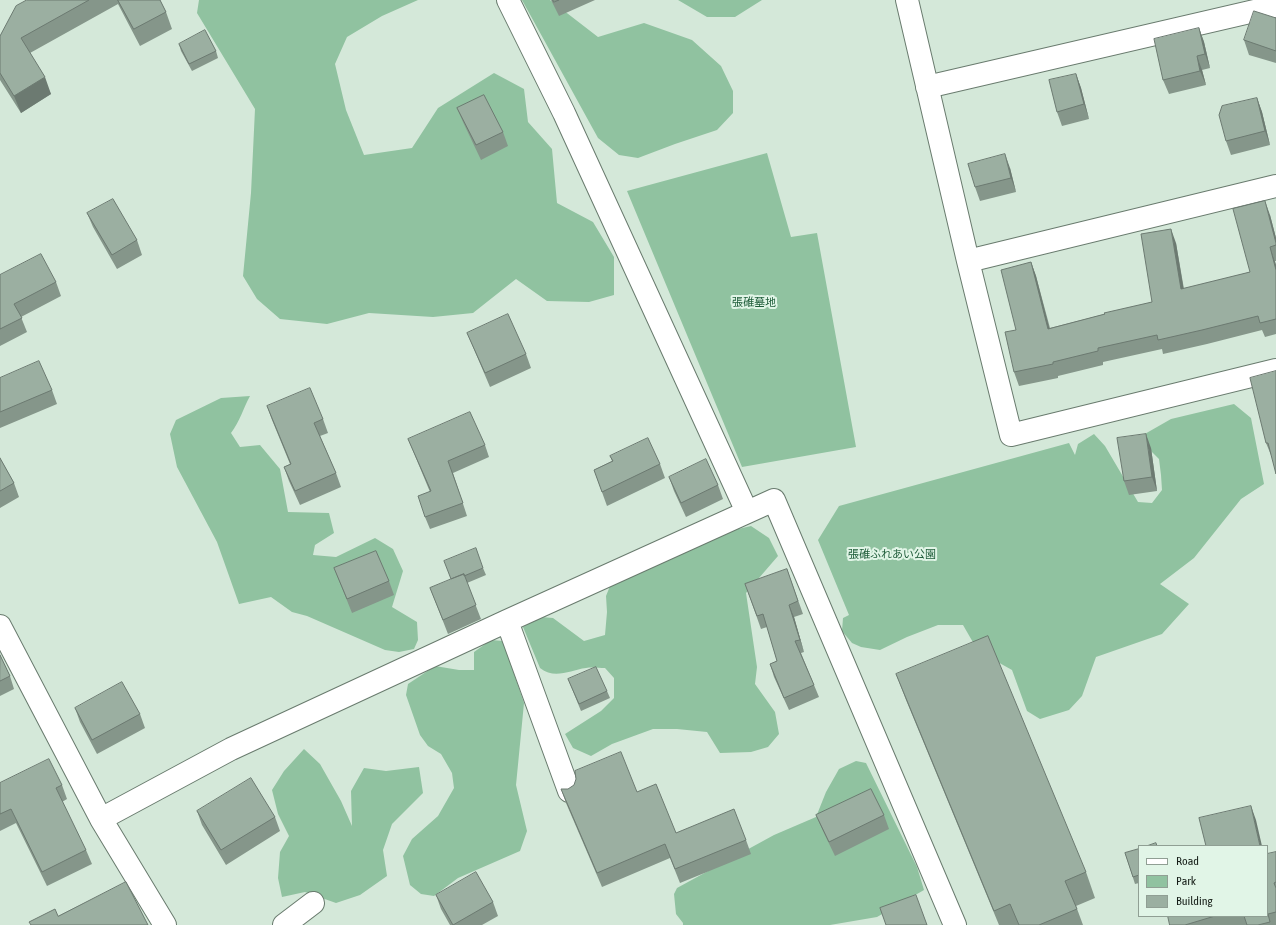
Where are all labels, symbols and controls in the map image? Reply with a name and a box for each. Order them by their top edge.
park label: 張碓墓地 [732,296,776,310]
park label: 張碓ふれあい公園 [848,548,936,562]
legend [1138,845,1268,917]
text: Road [1176,854,1199,868]
text: Park [1176,874,1196,888]
text: Building [1176,894,1213,908]

